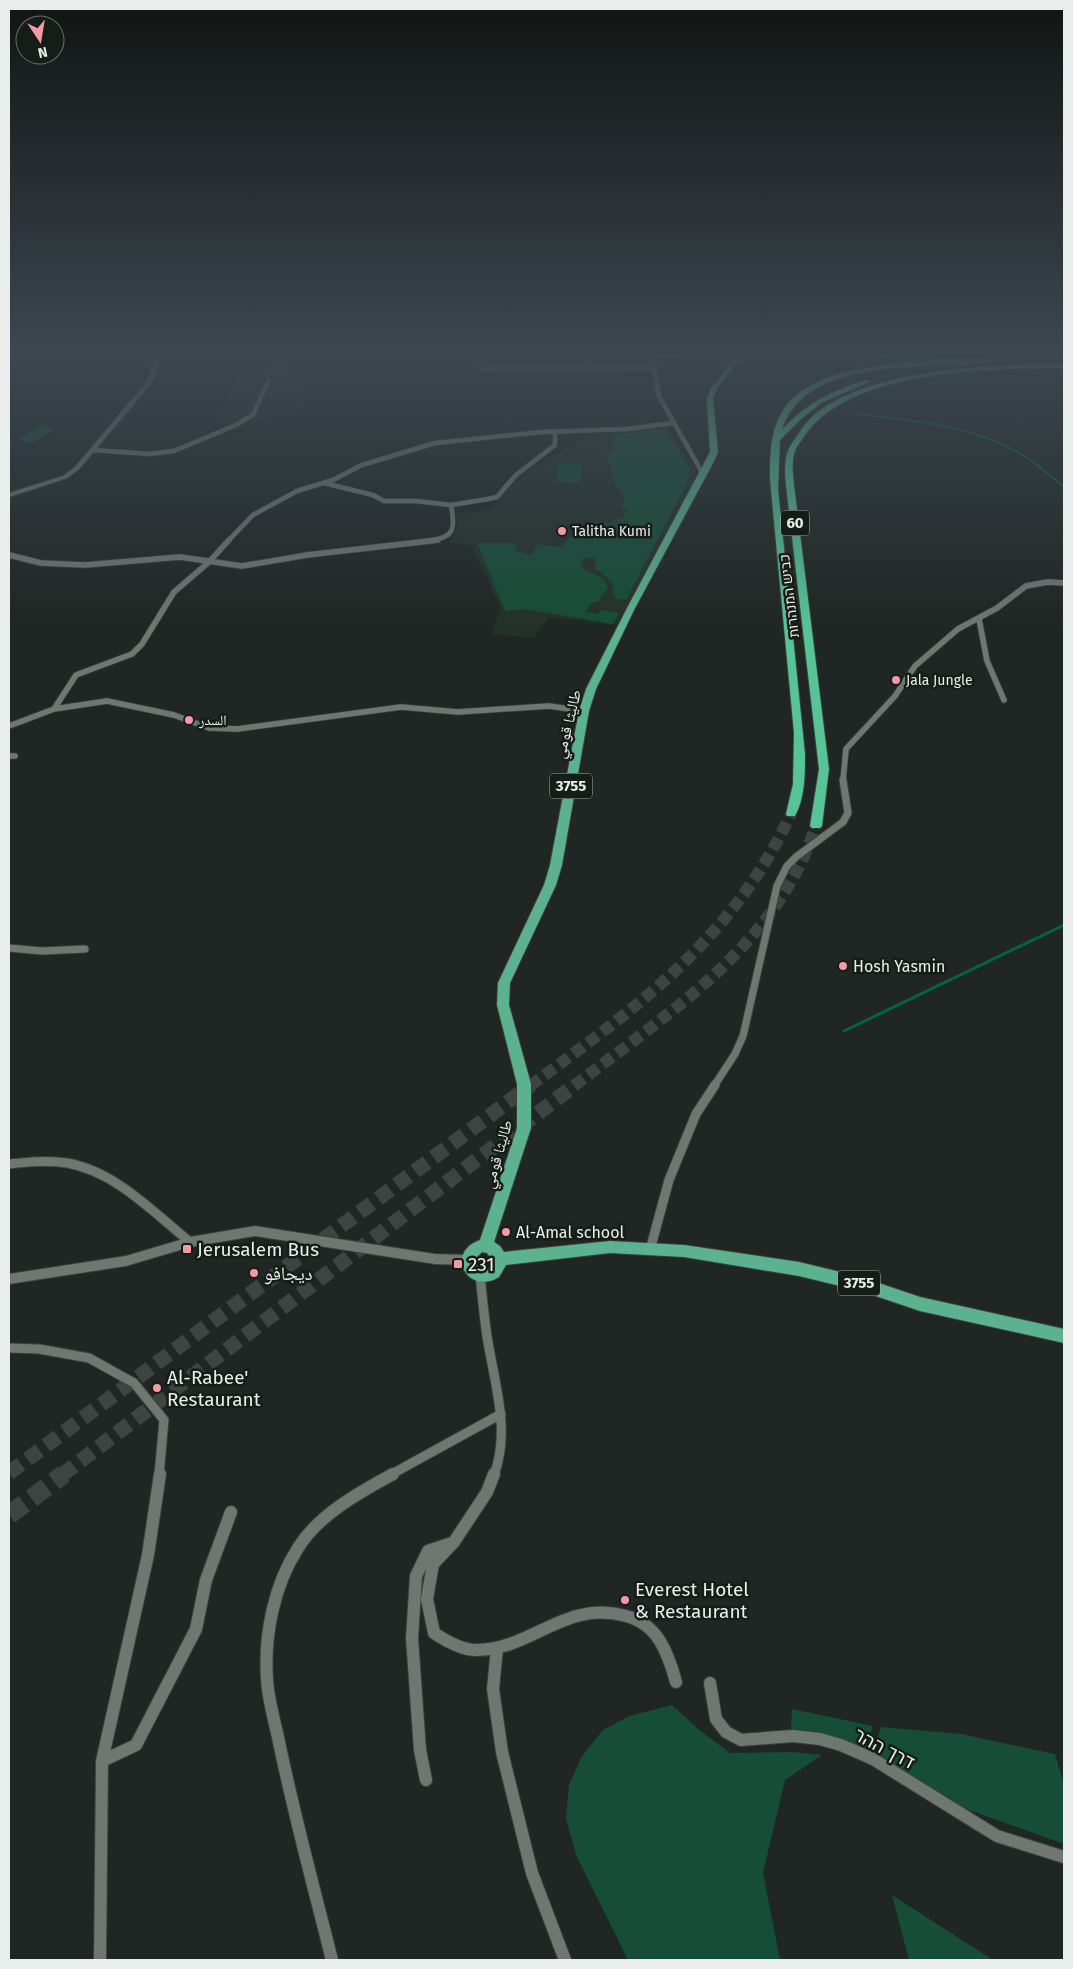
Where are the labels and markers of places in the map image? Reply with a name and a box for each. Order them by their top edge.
place label: Talitha Kumi [572,523,651,540]
marker: Talitha Kumi [556,525,568,537]
place label: Jala Jungle [906,672,973,689]
marker: Jala Jungle [890,674,902,686]
place label: السدر [198,712,227,729]
marker: السدر [183,714,195,726]
place label: Hosh Yasmin [853,957,945,976]
marker: Hosh Yasmin [837,960,849,972]
place label: Al-Amal school [516,1223,625,1242]
marker: Al-Amal school [500,1226,512,1238]
place label: Jerusalem Bus [197,1238,319,1261]
marker: Jerusalem Bus [181,1243,193,1255]
place label: 231 [468,1253,495,1276]
marker: 231 [452,1258,464,1270]
place label: ديجافو [264,1262,313,1285]
marker: ديجافو [248,1267,260,1279]
place label: Al-Rabee' Restaurant [167,1366,261,1411]
marker: Al-Rabee' Restaurant [151,1382,163,1394]
place label: Everest Hotel & Restaurant [635,1578,749,1623]
marker: Everest Hotel & Restaurant [619,1594,631,1606]

